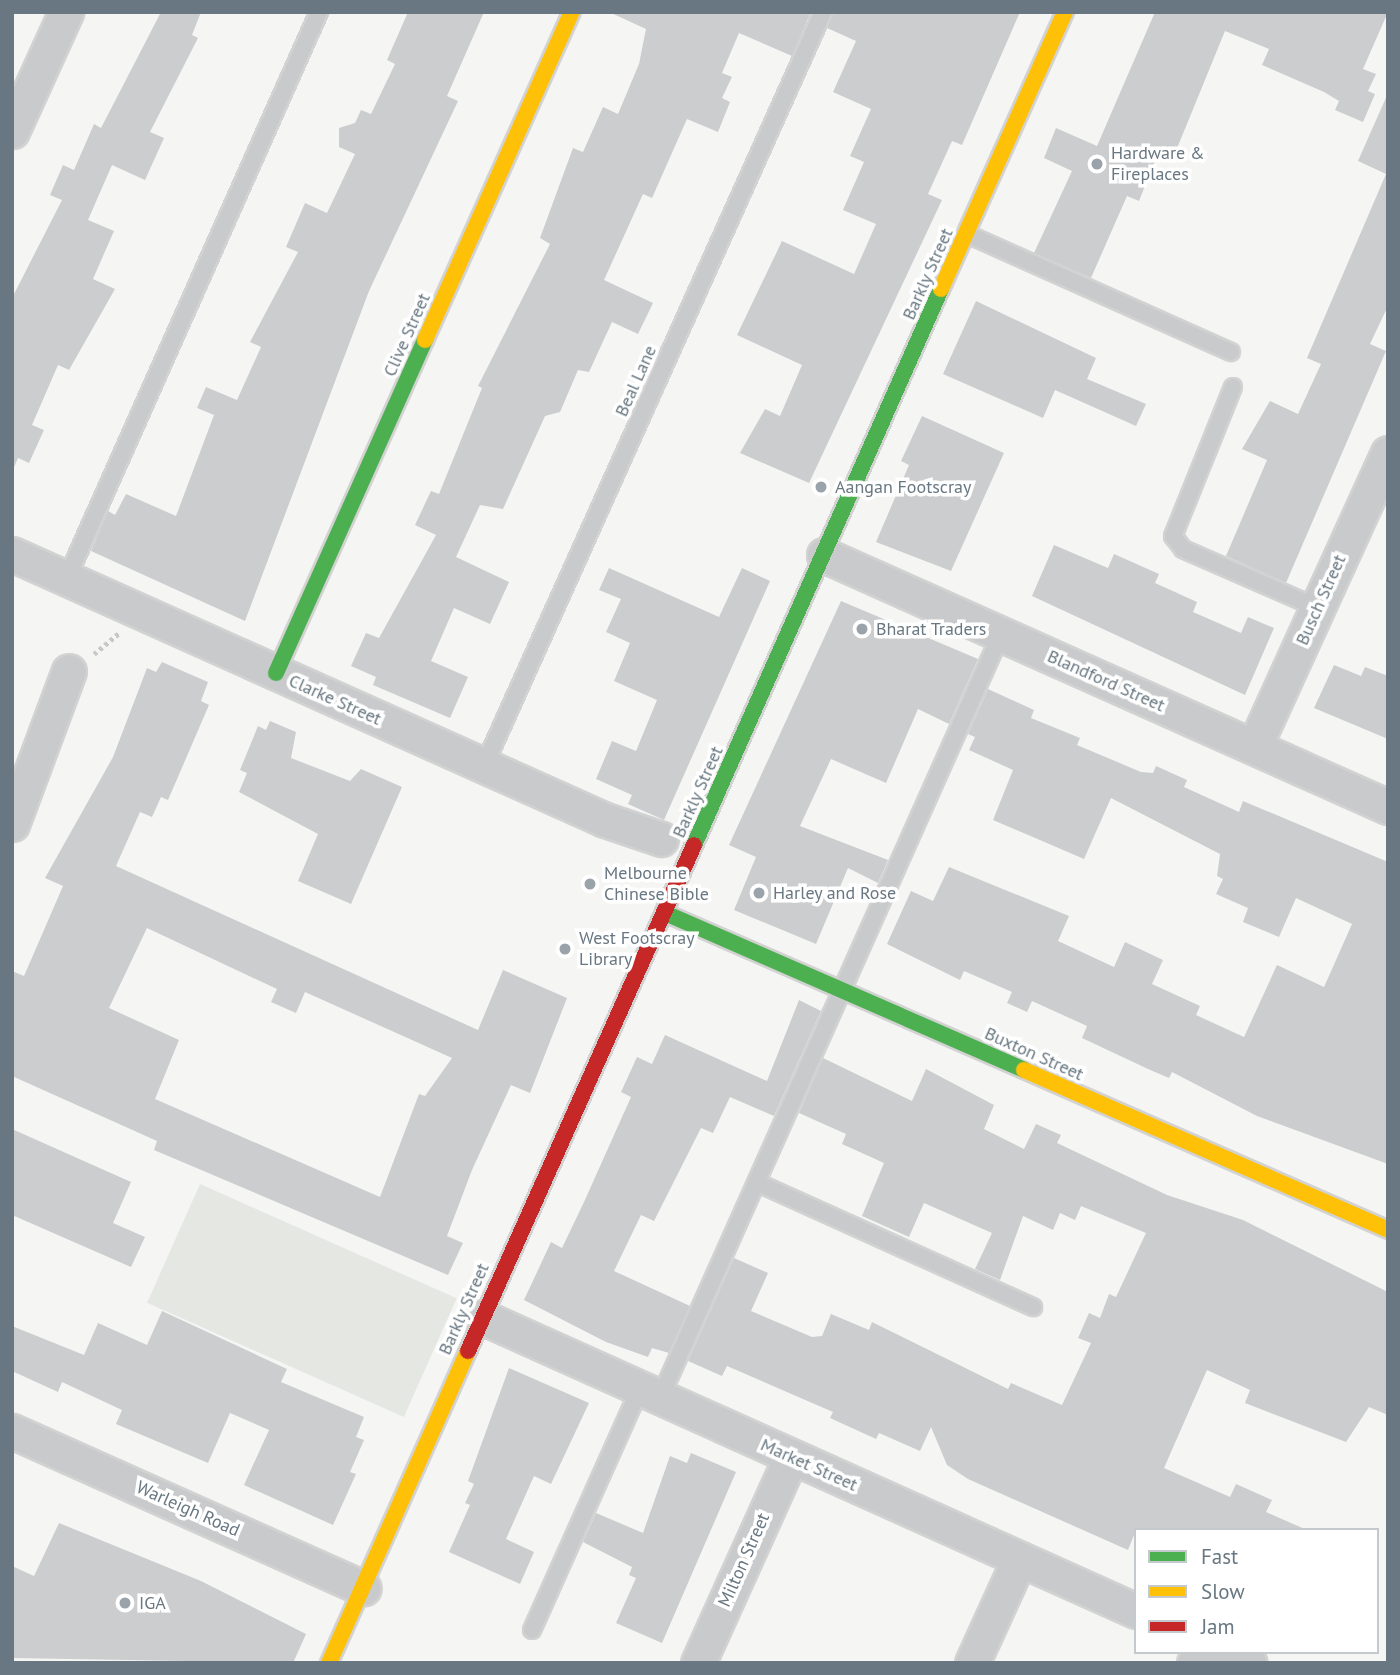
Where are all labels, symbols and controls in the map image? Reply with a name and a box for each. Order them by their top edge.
place label: Hardware & Fireplaces [1111,143,1205,186]
marker: Hardware & Fireplaces [1089,156,1105,172]
street label: Barkly Street [898,225,958,323]
street label: Clive Street [379,290,435,380]
street label: Beal Lane [611,342,661,420]
place label: Aangan Footscray [835,476,971,498]
marker: Aangan Footscray [813,479,829,495]
street label: Busch Street [1292,552,1350,648]
place label: Bharat Traders [876,618,987,640]
marker: Bharat Traders [854,621,870,637]
street label: Blandford Street [1044,646,1168,716]
street label: Clarke Street [285,670,385,730]
street label: Barkly Street [668,743,728,841]
place label: Melbourne Chinese Bible [604,863,709,906]
marker: Melbourne Chinese Bible [582,876,598,892]
place label: Harley and Rose [773,882,897,904]
marker: Harley and Rose [751,885,767,901]
place label: West Footscray Library [579,928,695,970]
marker: West Footscray Library [557,941,573,957]
street label: Buxton Street [981,1023,1087,1085]
street label: Barkly Street [434,1260,494,1358]
street label: Market Street [757,1434,861,1496]
street label: Warleigh Road [133,1477,243,1541]
street label: Milton Street [714,1510,774,1610]
legend [1134,1528,1379,1654]
text: Fast [1201,1543,1238,1570]
text: Slow [1201,1578,1245,1605]
place label: IGA [139,1592,166,1614]
marker: IGA [117,1595,133,1611]
text: Jam [1201,1613,1235,1640]

